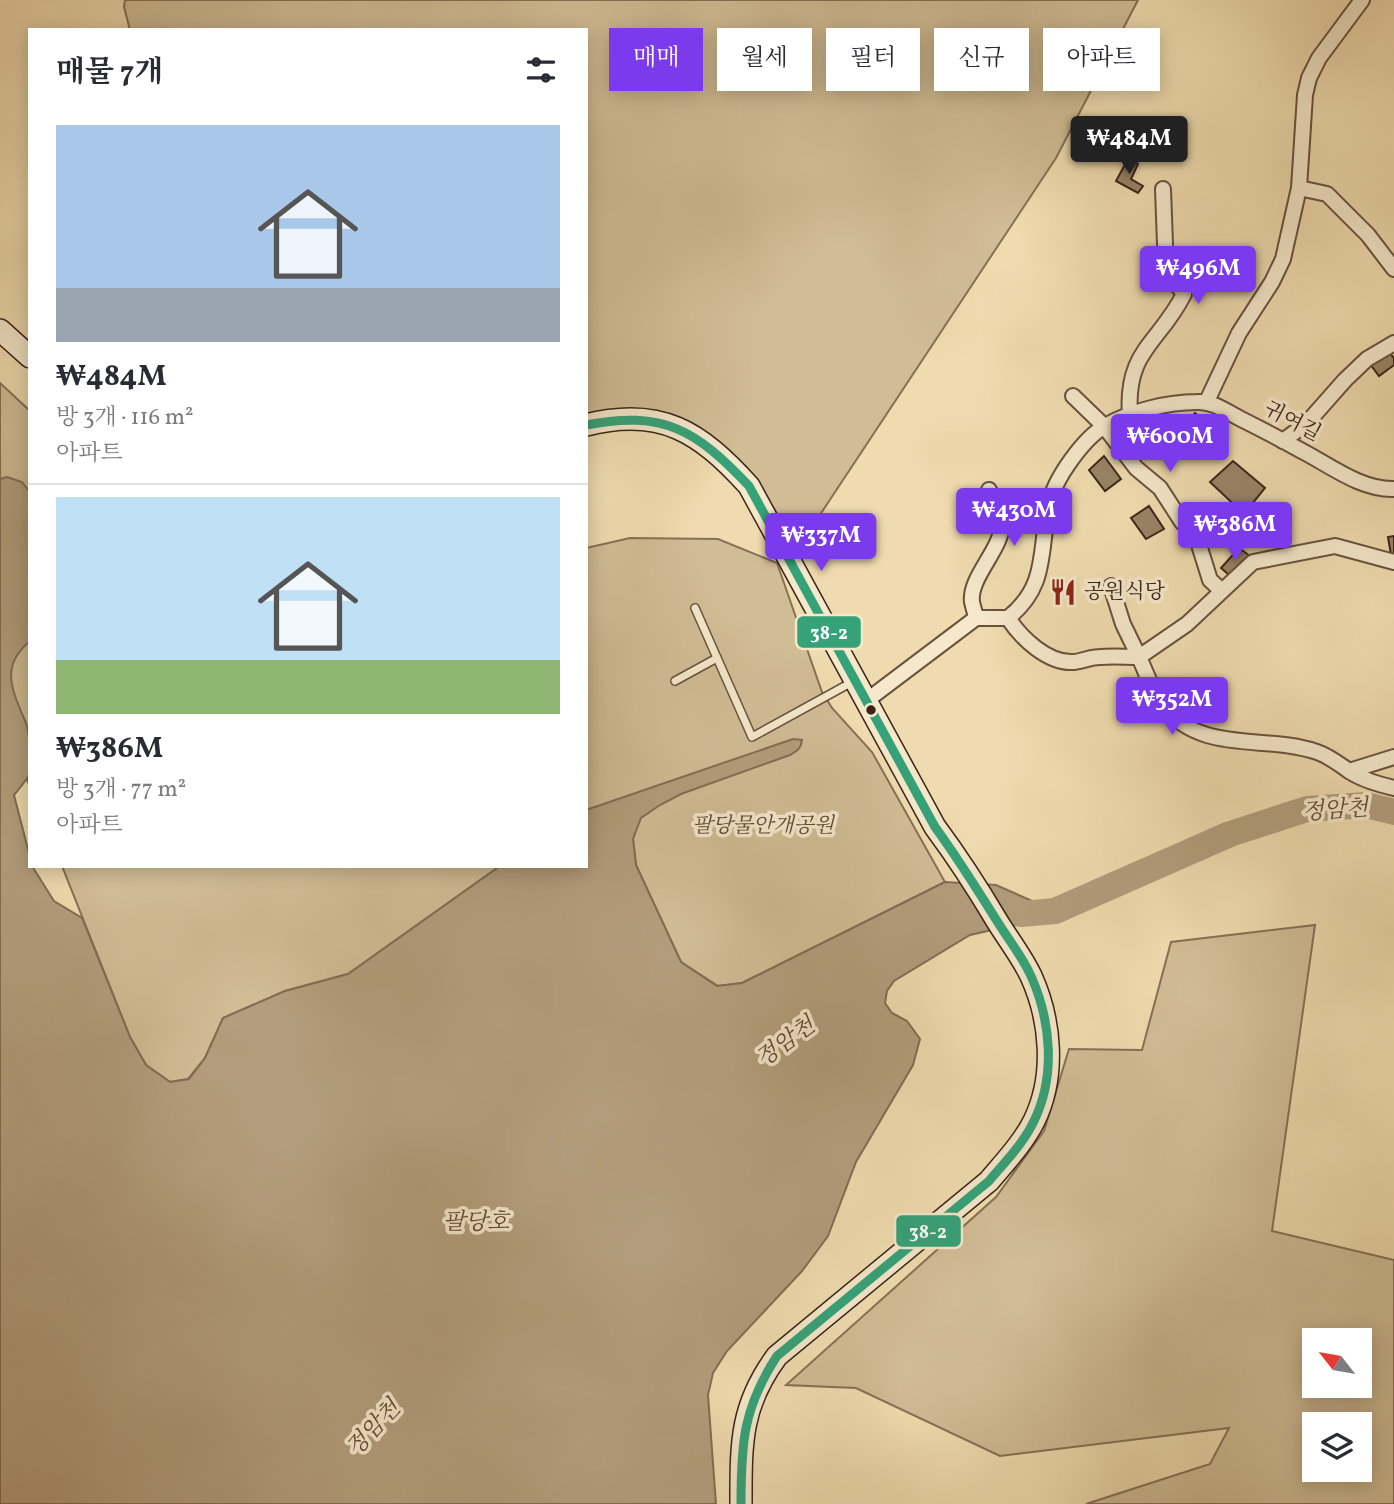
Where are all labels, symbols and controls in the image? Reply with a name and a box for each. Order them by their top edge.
chip: 매매 [609,28,703,91]
chip: 월세 [717,28,812,91]
chip: 필터 [826,28,920,91]
chip: 신규 [934,28,1029,91]
chip: 아파트 [1043,28,1160,91]
icon: filters [522,51,560,89]
text: 매물 7개 [56,52,163,94]
pin: ₩484M [1080,116,1178,176]
text: ₩484M [1087,123,1171,155]
icon: home [245,171,371,297]
pin: ₩496M [1149,246,1247,306]
text: ₩496M [1156,253,1240,285]
text: ₩484M [56,356,166,398]
street label: 귀여길 [1258,395,1326,449]
text: 방 3개 · 116 m² [56,402,194,434]
pin: ₩600M [1121,414,1219,474]
text: ₩600M [1127,421,1213,453]
text: 아파트 [56,438,123,470]
pin: ₩430M [965,489,1063,548]
text: ₩430M [972,495,1056,527]
pin: ₩386M [1186,503,1284,562]
text: ₩386M [1194,509,1276,541]
pin: ₩337M [772,514,870,573]
text: ₩337M [781,520,861,552]
icon: home [245,543,371,669]
restaurant icon: 공원식당 [1048,577,1078,607]
place label: 공원식당 [1084,578,1166,607]
line badge: 38-2 [796,615,862,649]
text: 38-2 [810,621,848,647]
pin: ₩352M [1123,678,1221,737]
text: ₩352M [1132,684,1212,716]
unlabelled marker [864,703,878,717]
text: ₩386M [56,728,163,770]
text: 방 3개 · 77 m² [56,774,186,806]
water label: 정암천 [1301,793,1371,829]
text: 아파트 [56,810,123,842]
park label: 팔당물안개공원 [692,812,836,841]
water label: 정암천 [750,1009,824,1076]
water label: 팔당호 [443,1207,511,1239]
line badge: 38-2 [895,1214,962,1248]
text: 38-2 [909,1220,947,1246]
north arrow [1302,1328,1372,1398]
map controls [1302,1328,1372,1482]
water label: 정암천 [340,1392,410,1464]
button: layers [1302,1412,1372,1482]

